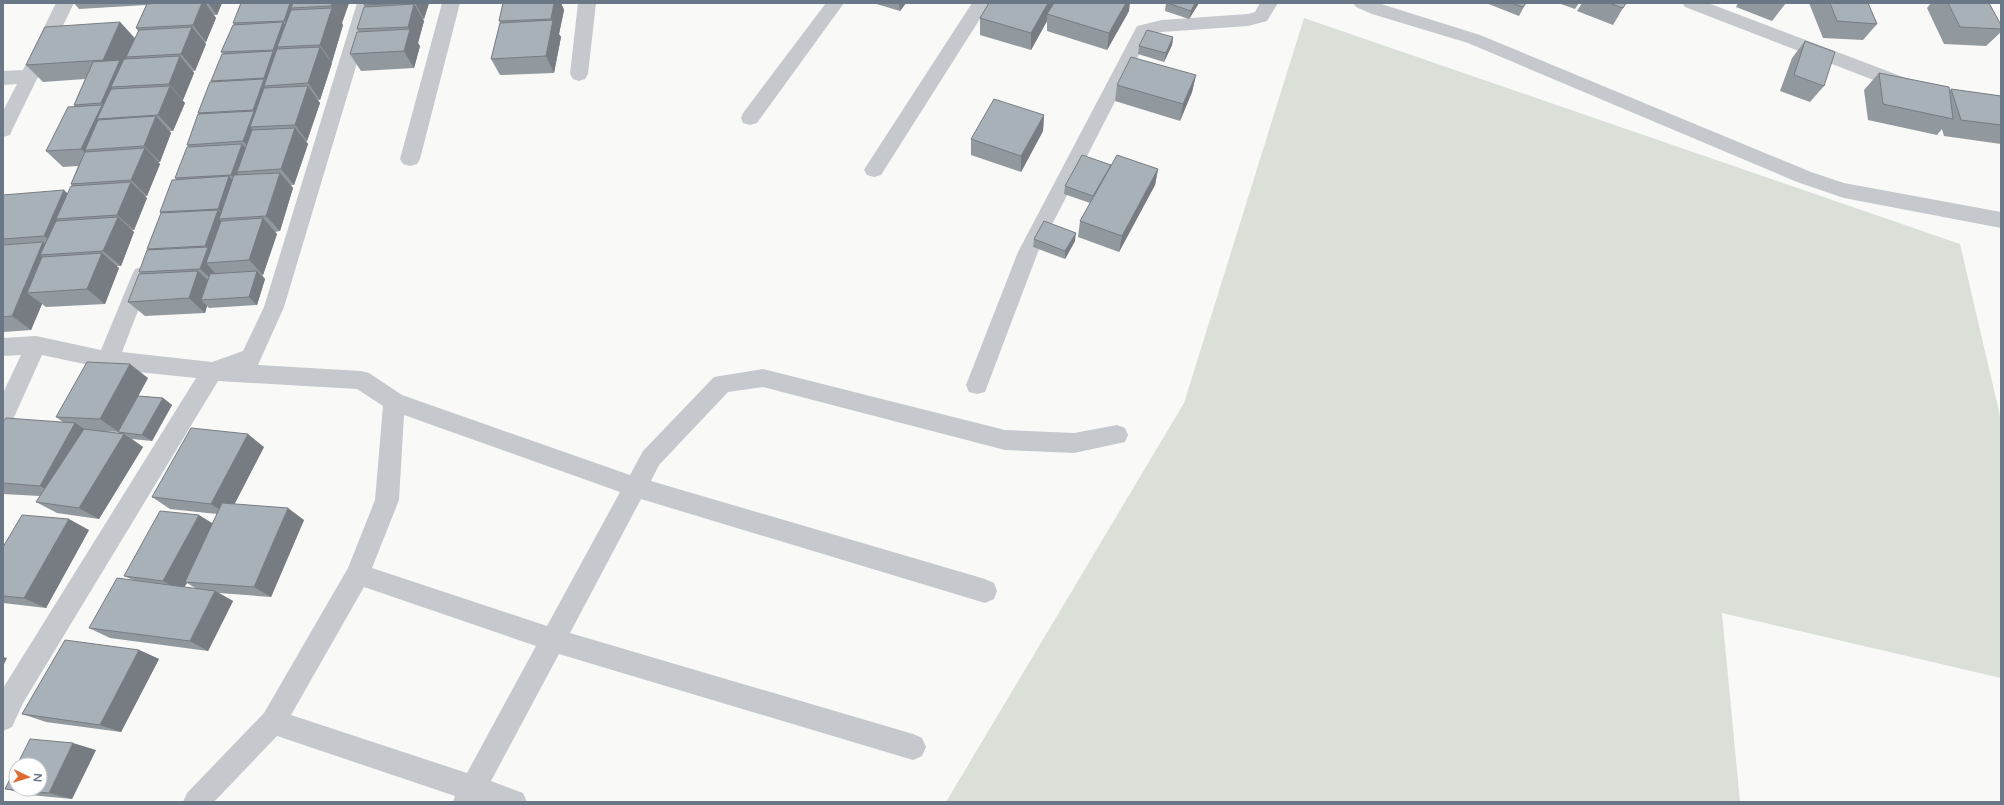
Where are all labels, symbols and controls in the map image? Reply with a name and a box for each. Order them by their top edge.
north arrow [8,757,48,797]
text: N [31,773,44,783]

